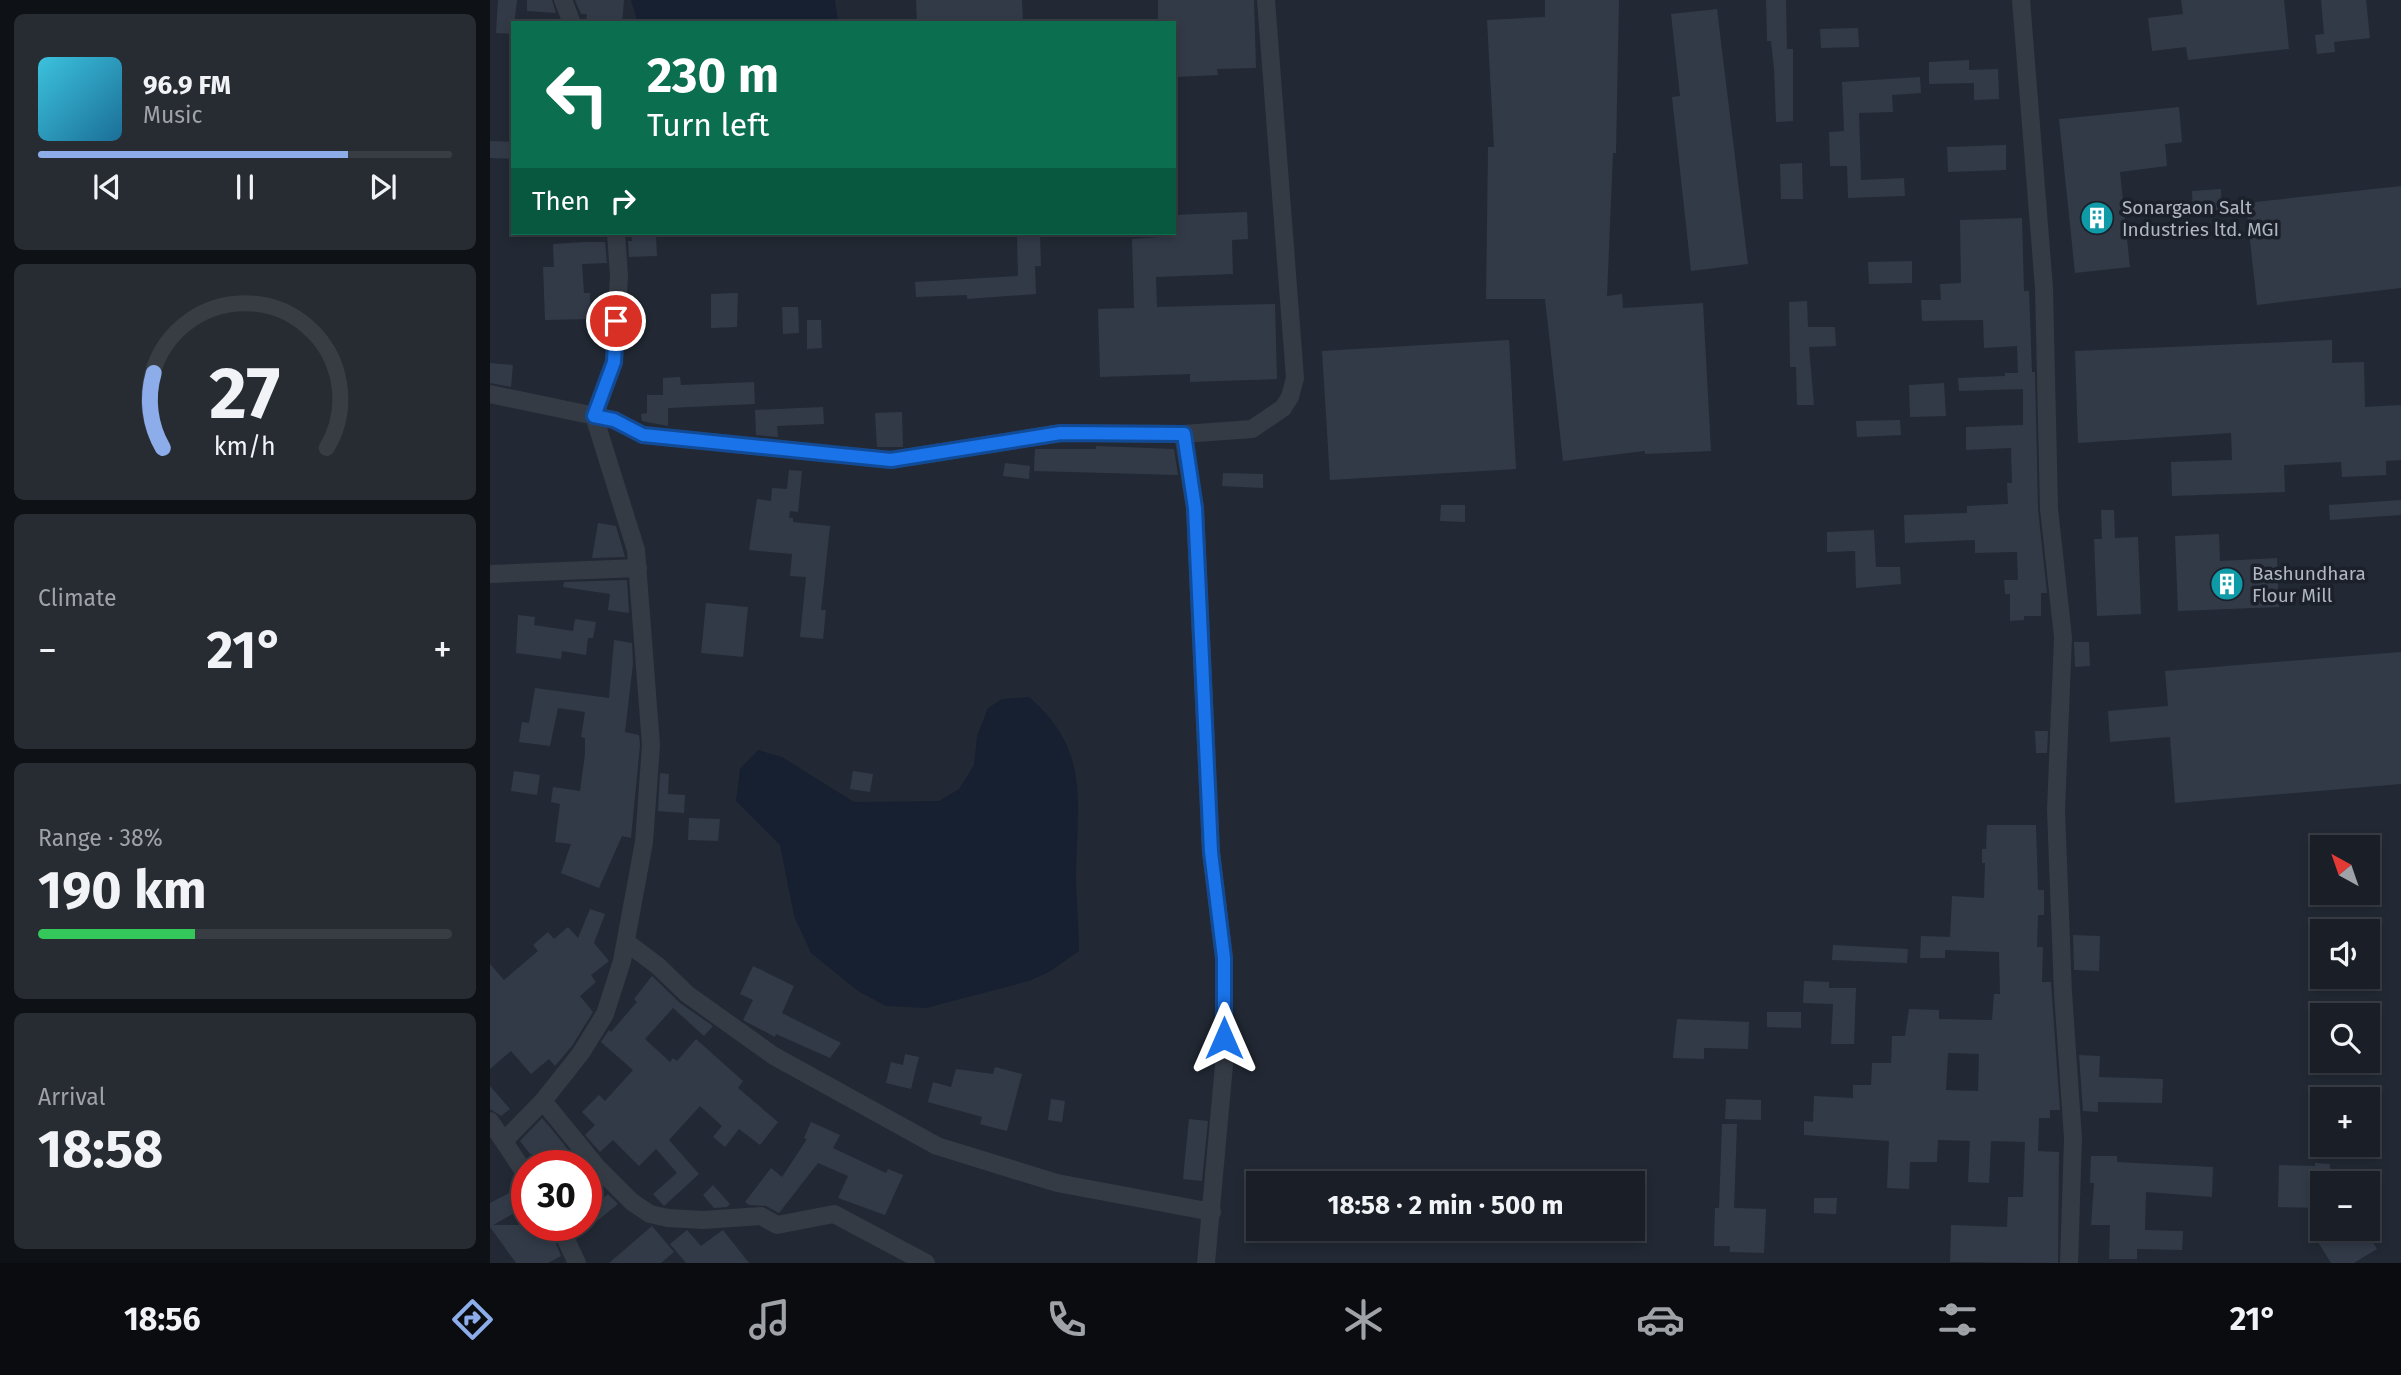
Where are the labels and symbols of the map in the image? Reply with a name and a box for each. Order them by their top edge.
place label: Sonargaon Salt Industries ltd. MGI [2122,196,2279,241]
building icon: Sonargaon Salt Industries ltd. MGI [2078,199,2116,237]
pin [586,291,646,351]
place label: Bashundhara Flour Mill [2252,562,2366,607]
building icon: Bashundhara Flour Mill [2208,565,2246,603]
north arrow [2310,835,2380,905]
position arrow [1187,1001,1261,1075]
speed limit sign: 30 [511,1150,602,1241]

